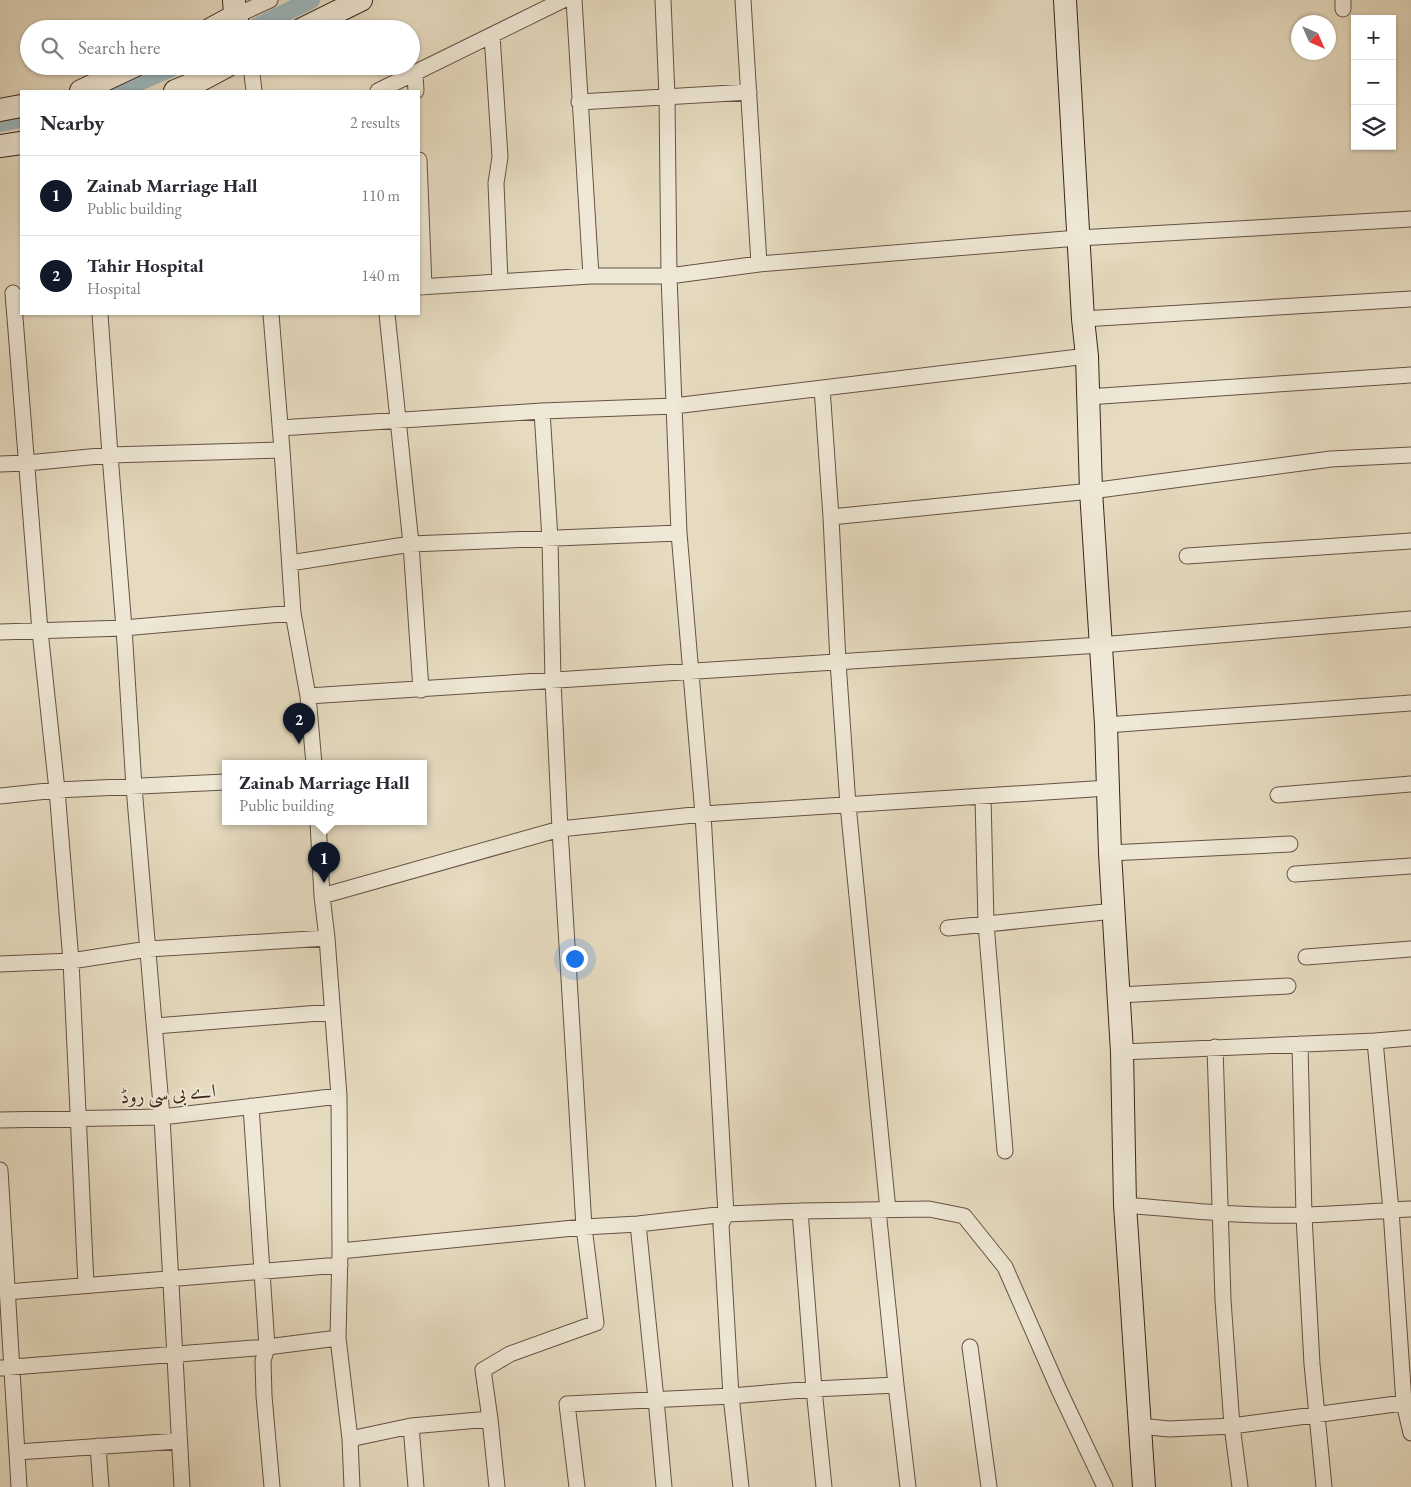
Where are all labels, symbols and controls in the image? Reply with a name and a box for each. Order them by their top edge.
north arrow [1291,15,1336,60]
map controls [1351,15,1396,150]
button: + [1351,15,1396,60]
search box [20,20,420,75]
icon: search [38,34,66,62]
text: Search here [78,35,160,60]
button: − [1351,60,1396,105]
button: layers [1351,105,1396,150]
text: Nearby [40,109,104,136]
text: 2 results [350,112,400,133]
text: Zainab Marriage Hall [87,173,257,198]
text: 1 [52,185,60,206]
text: 110 m [361,185,400,206]
text: Public building [87,198,182,219]
text: Tahir Hospital [87,253,204,278]
text: 2 [52,265,60,286]
text: 140 m [361,265,400,286]
text: Hospital [87,278,141,299]
pin: 2 [283,703,315,744]
popup [222,760,427,825]
text: Zainab Marriage Hall [239,770,410,795]
text: Public building [239,795,334,816]
pin: 1 [308,842,340,883]
your location [562,946,588,972]
street label: اے بی سی روڈ [119,1078,217,1111]

